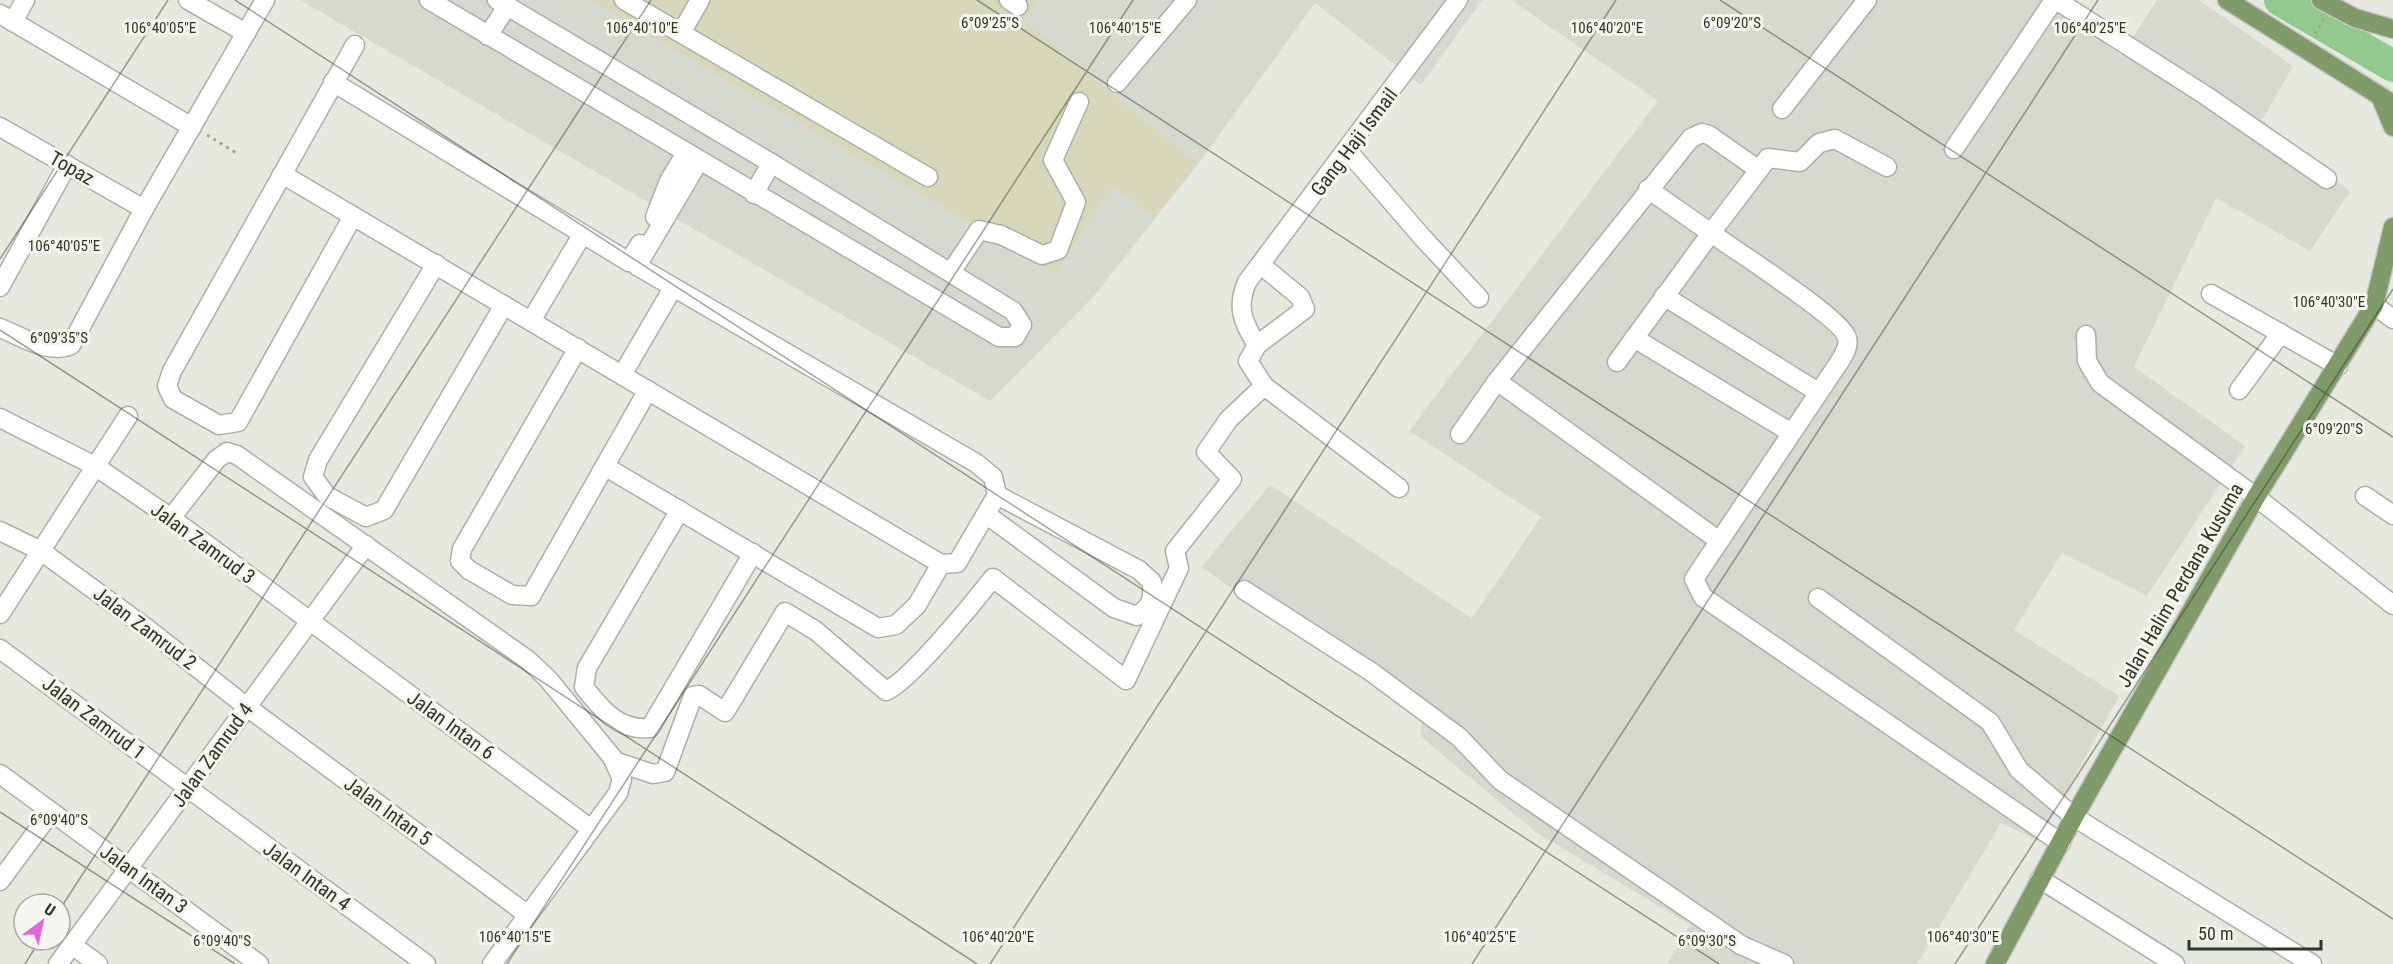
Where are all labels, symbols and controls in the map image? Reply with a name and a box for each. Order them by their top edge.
text: 6°09'25"S [961,14,1019,32]
text: 6°09'20"S [1703,14,1761,32]
text: 106°40'05"E [124,19,196,37]
text: 106°40'10"E [606,19,678,37]
text: 106°40'15"E [1089,19,1161,37]
text: 106°40'20"E [1571,19,1643,37]
text: 106°40'25"E [2054,19,2126,37]
street label: Gang Haji Ismail [1306,83,1402,201]
street label: Topaz [45,146,99,190]
text: 106°40'05"E [28,237,100,255]
text: 106°40'30"E [2293,293,2365,311]
text: 6°09'35"S [30,329,88,347]
text: 6°09'20"S [2305,420,2363,438]
street label: Jalan Halim Perdana Kusuma [2112,479,2248,691]
street label: Jalan Zamrud 3 [146,497,260,589]
street label: Jalan Zamrud 2 [89,581,201,675]
street label: Jalan Zamrud 1 [38,671,150,765]
street label: Jalan Intan 6 [403,685,499,765]
street label: Jalan Zamrud 4 [166,698,258,812]
street label: Jalan Intan 5 [340,771,436,851]
text: 6°09'40"S [30,811,88,829]
street label: Jalan Intan 4 [259,836,355,916]
street label: Jalan Intan 3 [96,839,192,919]
north arrow [12,892,72,952]
text: U [41,899,59,920]
scale bar [2189,913,2321,951]
text: 50 m [2198,923,2233,944]
text: 106°40'15"E [479,928,551,946]
text: 106°40'20"E [962,928,1034,946]
text: 106°40'25"E [1444,928,1516,946]
text: 106°40'30"E [1927,928,1999,946]
text: 6°09'40"S [193,932,251,950]
text: 6°09'30"S [1678,932,1736,950]

